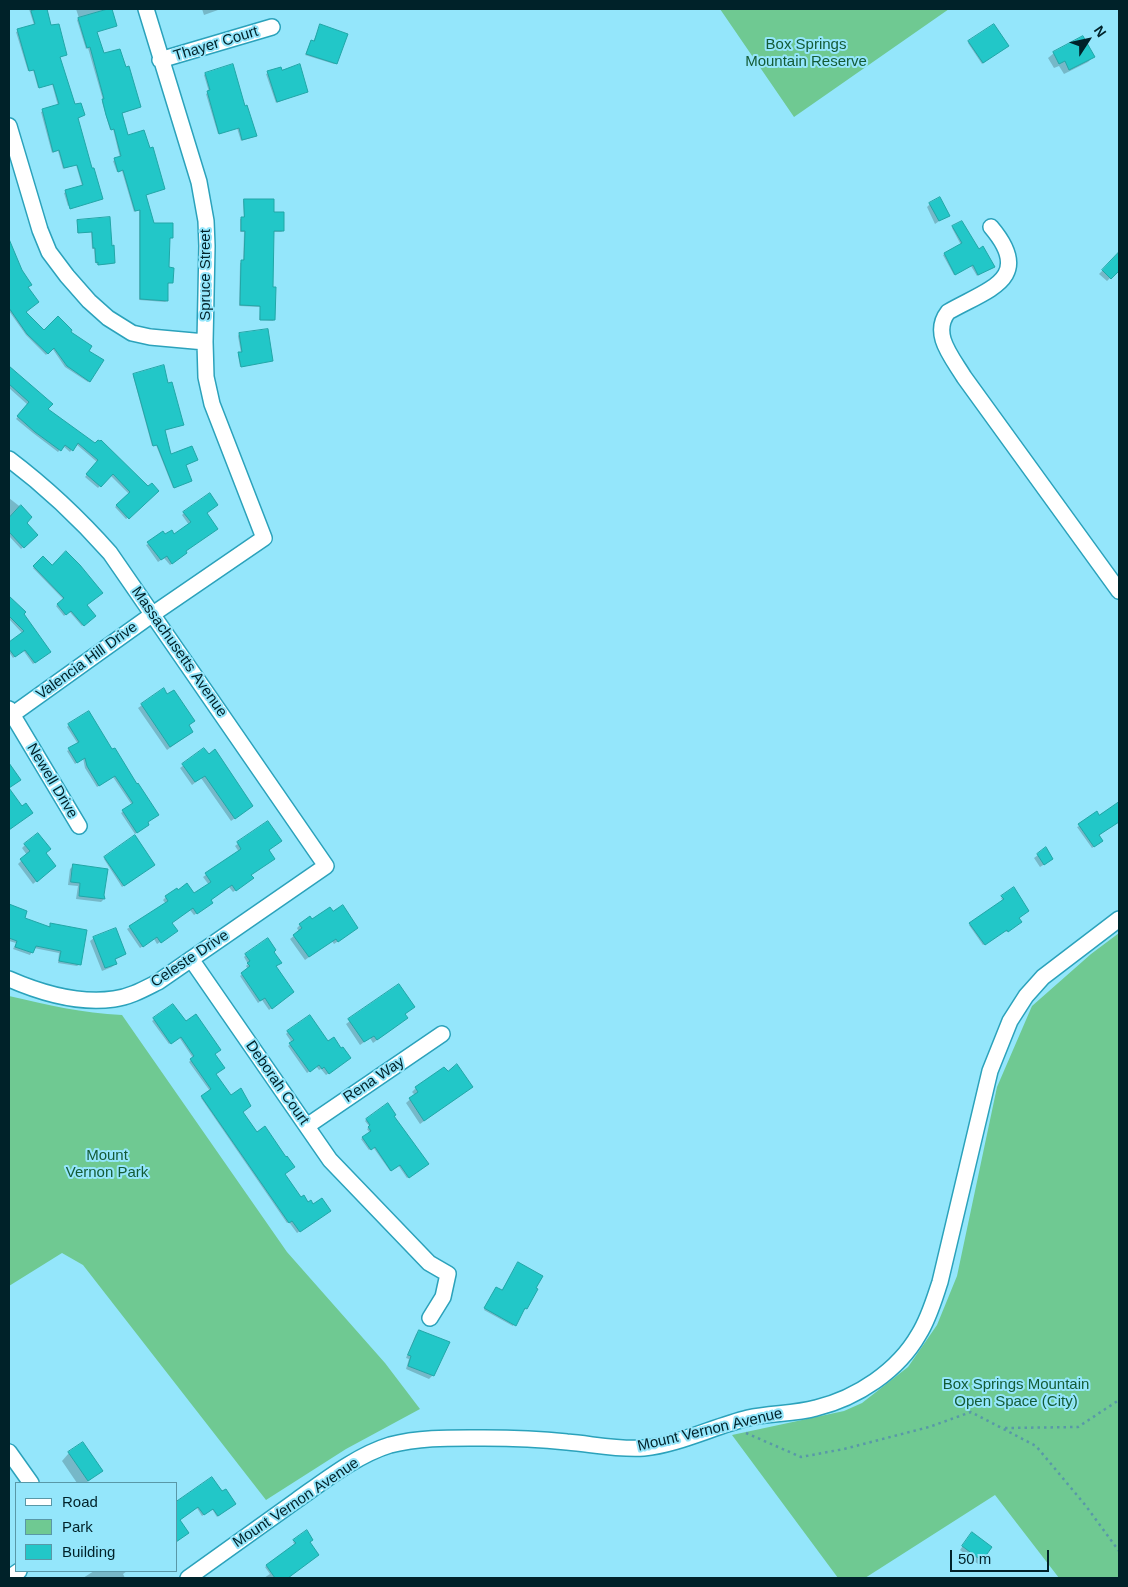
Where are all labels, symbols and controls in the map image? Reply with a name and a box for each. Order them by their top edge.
north arrow [1063,15,1113,65]
street label: Thayer Court [172,23,260,65]
text: N [1091,23,1110,40]
park label: Box Springs Mountain Reserve [745,36,867,71]
street label: Spruce Street [197,229,215,321]
street label: Massachusetts Avenue [127,583,231,721]
street label: Valencia Hill Drive [33,618,141,704]
street label: Newell Drive [23,740,81,822]
street label: Celeste Drive [148,926,232,992]
street label: Deborah Court [241,1038,313,1128]
street label: Rena Way [340,1053,408,1107]
park label: Mount Vernon Park [66,1147,148,1182]
park label: Box Springs Mountain Open Space (City) [943,1376,1089,1411]
street label: Mount Vernon Avenue [636,1405,784,1455]
street label: Mount Vernon Avenue [230,1454,362,1552]
legend [15,1482,178,1572]
text: Road [62,1493,98,1510]
text: Park [62,1518,93,1535]
scale bar [953,1540,1052,1572]
text: Building [62,1543,115,1560]
text: 50 m [958,1550,991,1567]

